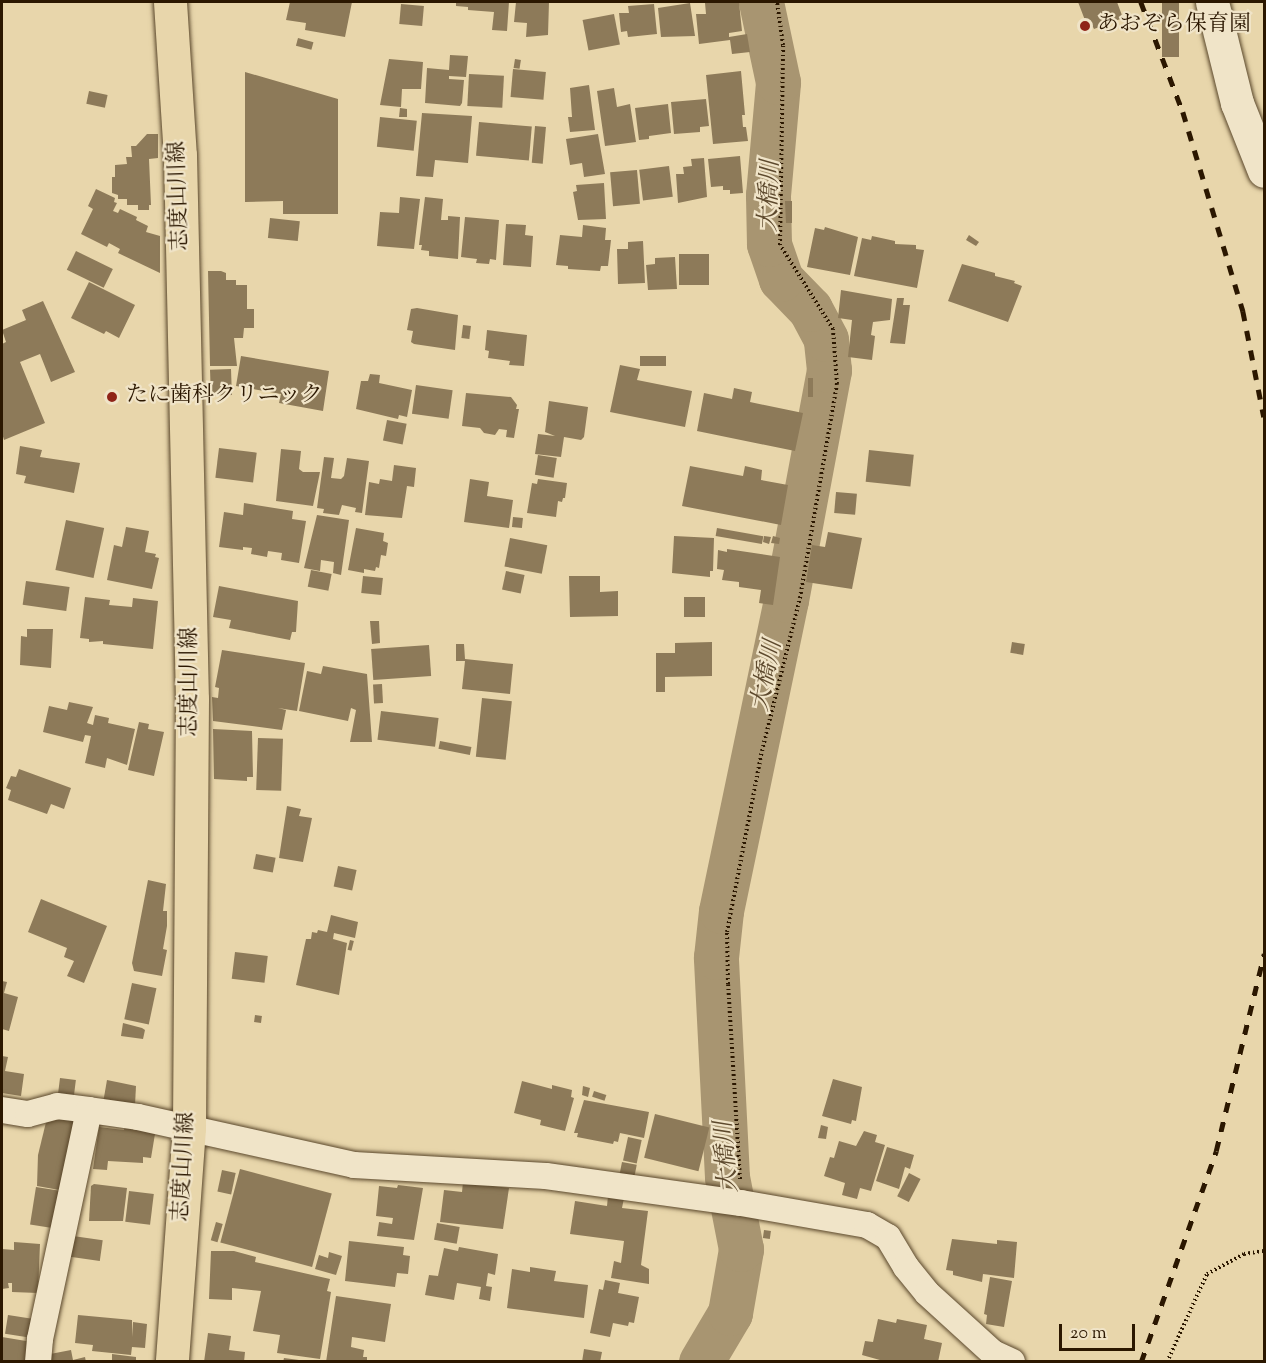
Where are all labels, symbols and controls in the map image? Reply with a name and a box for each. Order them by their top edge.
place label: あおぞら保育園 [1097,13,1251,39]
marker: あおぞら保育園 [1078,19,1092,33]
street label: 志度山川線 [165,141,195,251]
water label: 大橋川 [755,160,787,232]
place label: たに歯科クリニック [126,384,324,410]
marker: たに歯科クリニック [103,388,121,406]
street label: 志度山川線 [178,627,204,737]
water label: 大橋川 [747,638,789,714]
street label: 志度山川線 [169,1111,201,1223]
water label: 大橋川 [711,1120,745,1194]
scale bar [1062,1312,1138,1350]
text: 20 m [1070,1321,1107,1347]

